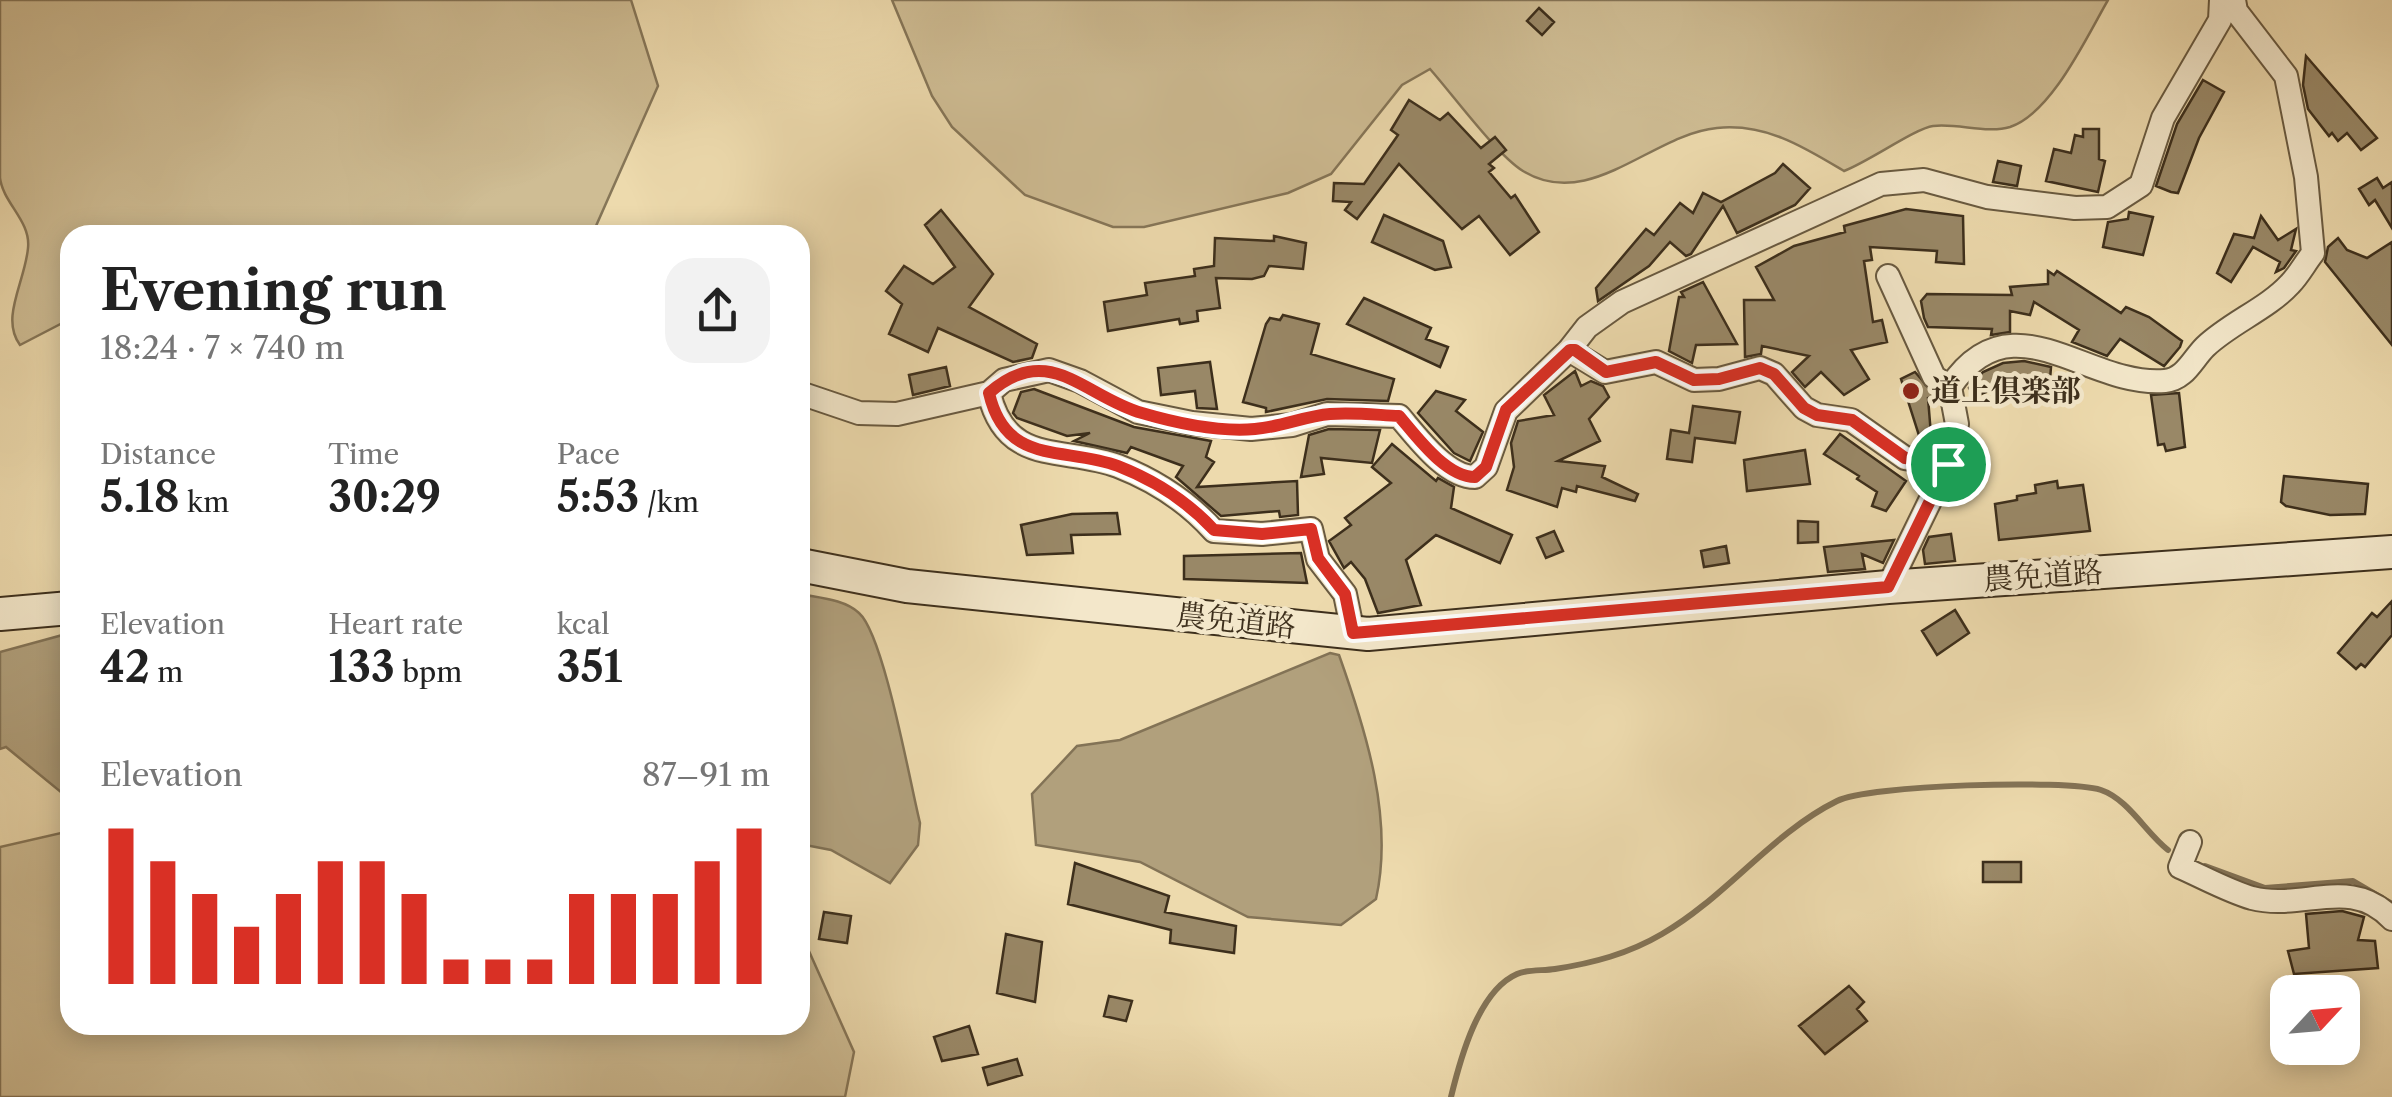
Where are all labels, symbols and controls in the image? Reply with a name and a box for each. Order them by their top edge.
text: Evening run [100,257,447,324]
button: share [665,258,770,363]
text: 18:24 · 7 × 740 m [100,328,345,367]
place label: 道上倶楽部 [1931,372,2081,409]
marker: 道上倶楽部 [1900,380,1922,402]
pin [1906,422,1991,507]
text: Distance [100,437,216,471]
text: Time [328,437,399,471]
text: Pace [557,437,620,471]
icon: arrive [1921,437,1976,492]
text: 5.18 [100,471,180,523]
text: 30:29 [328,471,441,523]
text: 5:53 [557,471,639,523]
text: km [180,485,229,519]
text: /km [639,485,699,519]
street label: 農免道路 [1982,553,2104,598]
street label: 農免道路 [1174,596,1298,645]
text: Elevation [100,607,225,641]
text: Heart rate [328,607,463,641]
text: kcal [557,607,610,641]
text: 42 [100,641,150,693]
text: 133 [328,641,395,693]
text: 351 [557,641,622,693]
text: m [150,655,183,689]
text: bpm [395,655,462,689]
text: Elevation [100,755,243,794]
text: 87–91 m [642,755,770,794]
north arrow [2270,975,2360,1065]
map controls [2270,975,2360,1065]

